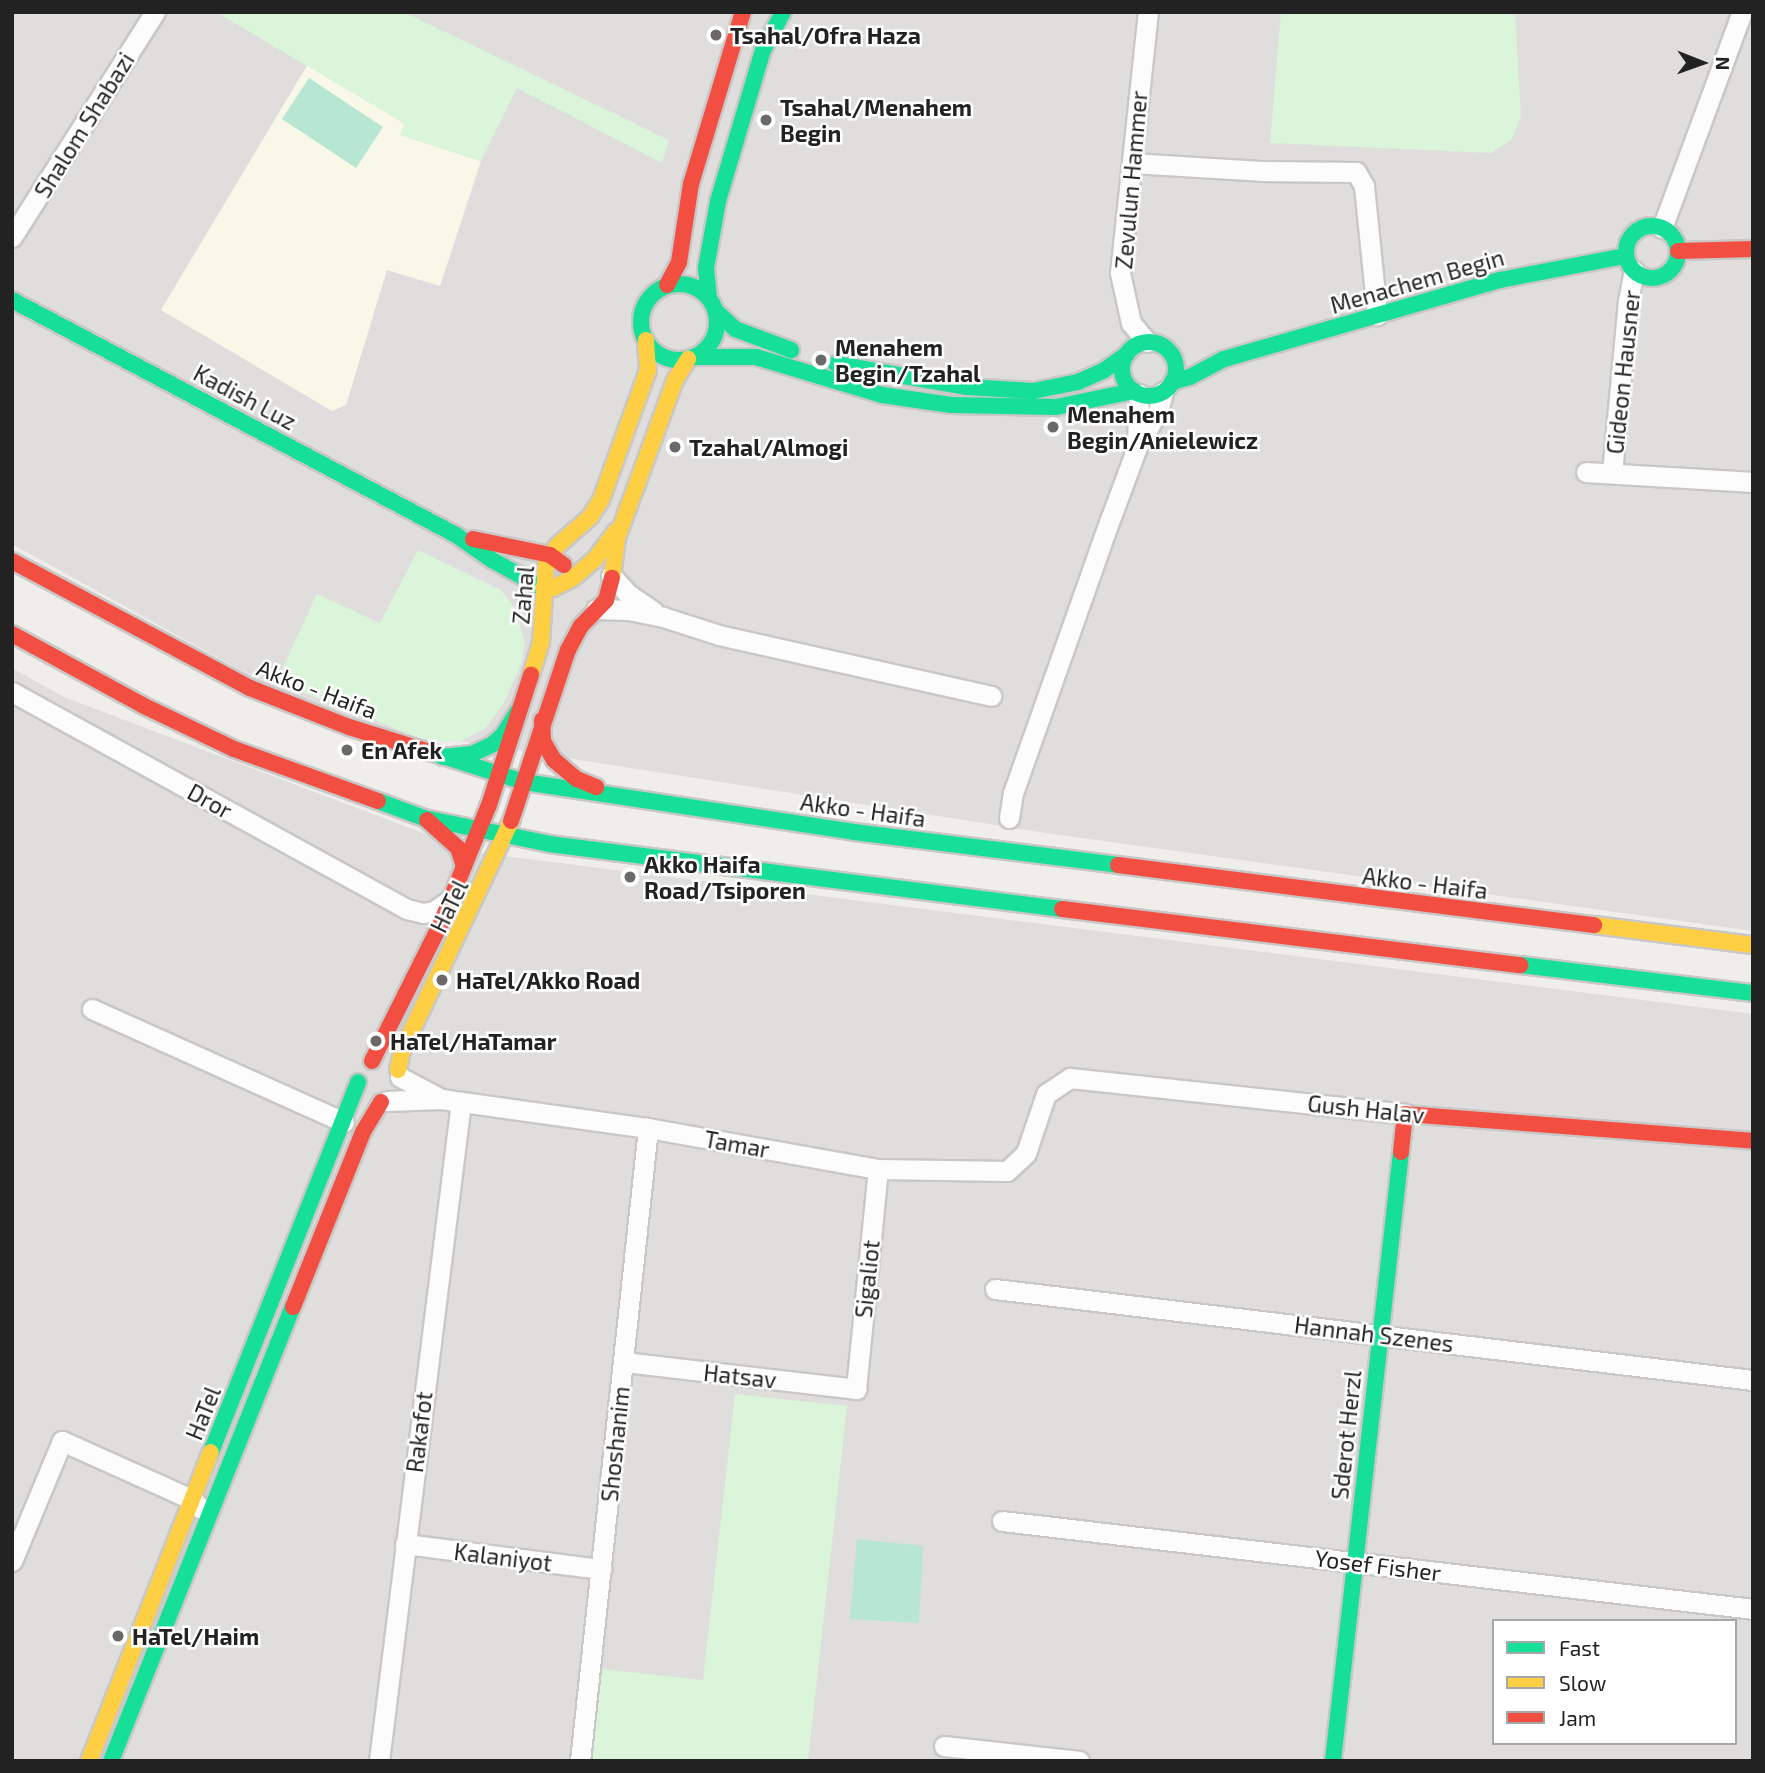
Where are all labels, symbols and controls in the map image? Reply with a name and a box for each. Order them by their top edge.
place label: Tsahal/Ofra Haza [730,21,921,49]
marker: Tsahal/Ofra Haza [708,27,724,43]
north arrow [1667,28,1737,98]
street label: Shalom Shabazi [28,47,140,203]
text: N [1712,56,1735,70]
street label: Zevulun Hammer [1109,90,1153,270]
place label: Tsahal/Menahem Begin [780,93,972,147]
marker: Tsahal/Menahem Begin [758,112,774,128]
street label: Menachem Begin [1327,243,1507,319]
street label: Gideon Hausner [1601,289,1645,455]
place label: Menahem Begin/Tzahal [835,333,981,387]
marker: Menahem Begin/Tzahal [813,352,829,368]
street label: Kadish Luz [189,359,301,435]
place label: Menahem Begin/Anielewicz [1067,400,1258,454]
marker: Menahem Begin/Anielewicz [1045,419,1061,435]
place label: Tzahal/Almogi [689,433,848,461]
marker: Tzahal/Almogi [667,439,683,455]
street label: Zahal [507,565,539,625]
street label: Akko - Haifa [253,654,381,724]
place label: En Afek [361,736,443,764]
marker: En Afek [339,742,355,758]
street label: Dror [183,778,237,824]
street label: Akko - Haifa [799,788,927,832]
place label: Akko Haifa Road/Tsiporen [644,850,806,904]
street label: Akko - Haifa [1361,862,1489,904]
marker: Akko Haifa Road/Tsiporen [622,869,638,885]
street label: HaTel [424,875,474,937]
place label: HaTel/Akko Road [456,966,640,994]
marker: HaTel/Akko Road [434,972,450,988]
place label: HaTel/HaTamar [390,1027,556,1055]
marker: HaTel/HaTamar [368,1033,384,1049]
street label: Gush Halav [1306,1089,1426,1129]
street label: Tamar [702,1125,772,1163]
street label: Sigaliot [849,1239,885,1319]
street label: Hannah Szenes [1293,1311,1455,1357]
street label: Hatsav [702,1358,778,1394]
street label: Sderot Herzl [1325,1369,1367,1501]
street label: HaTel [180,1382,226,1444]
street label: Shoshanim [595,1385,635,1503]
street label: Rakafot [400,1390,438,1474]
street label: Kalaniyot [452,1537,554,1577]
street label: Yosef Fisher [1313,1544,1443,1586]
legend [1492,1619,1737,1745]
place label: HaTel/Haim [132,1622,259,1650]
marker: HaTel/Haim [110,1628,126,1644]
text: Fast [1559,1635,1600,1660]
text: Slow [1559,1670,1606,1695]
text: Jam [1559,1705,1596,1730]

